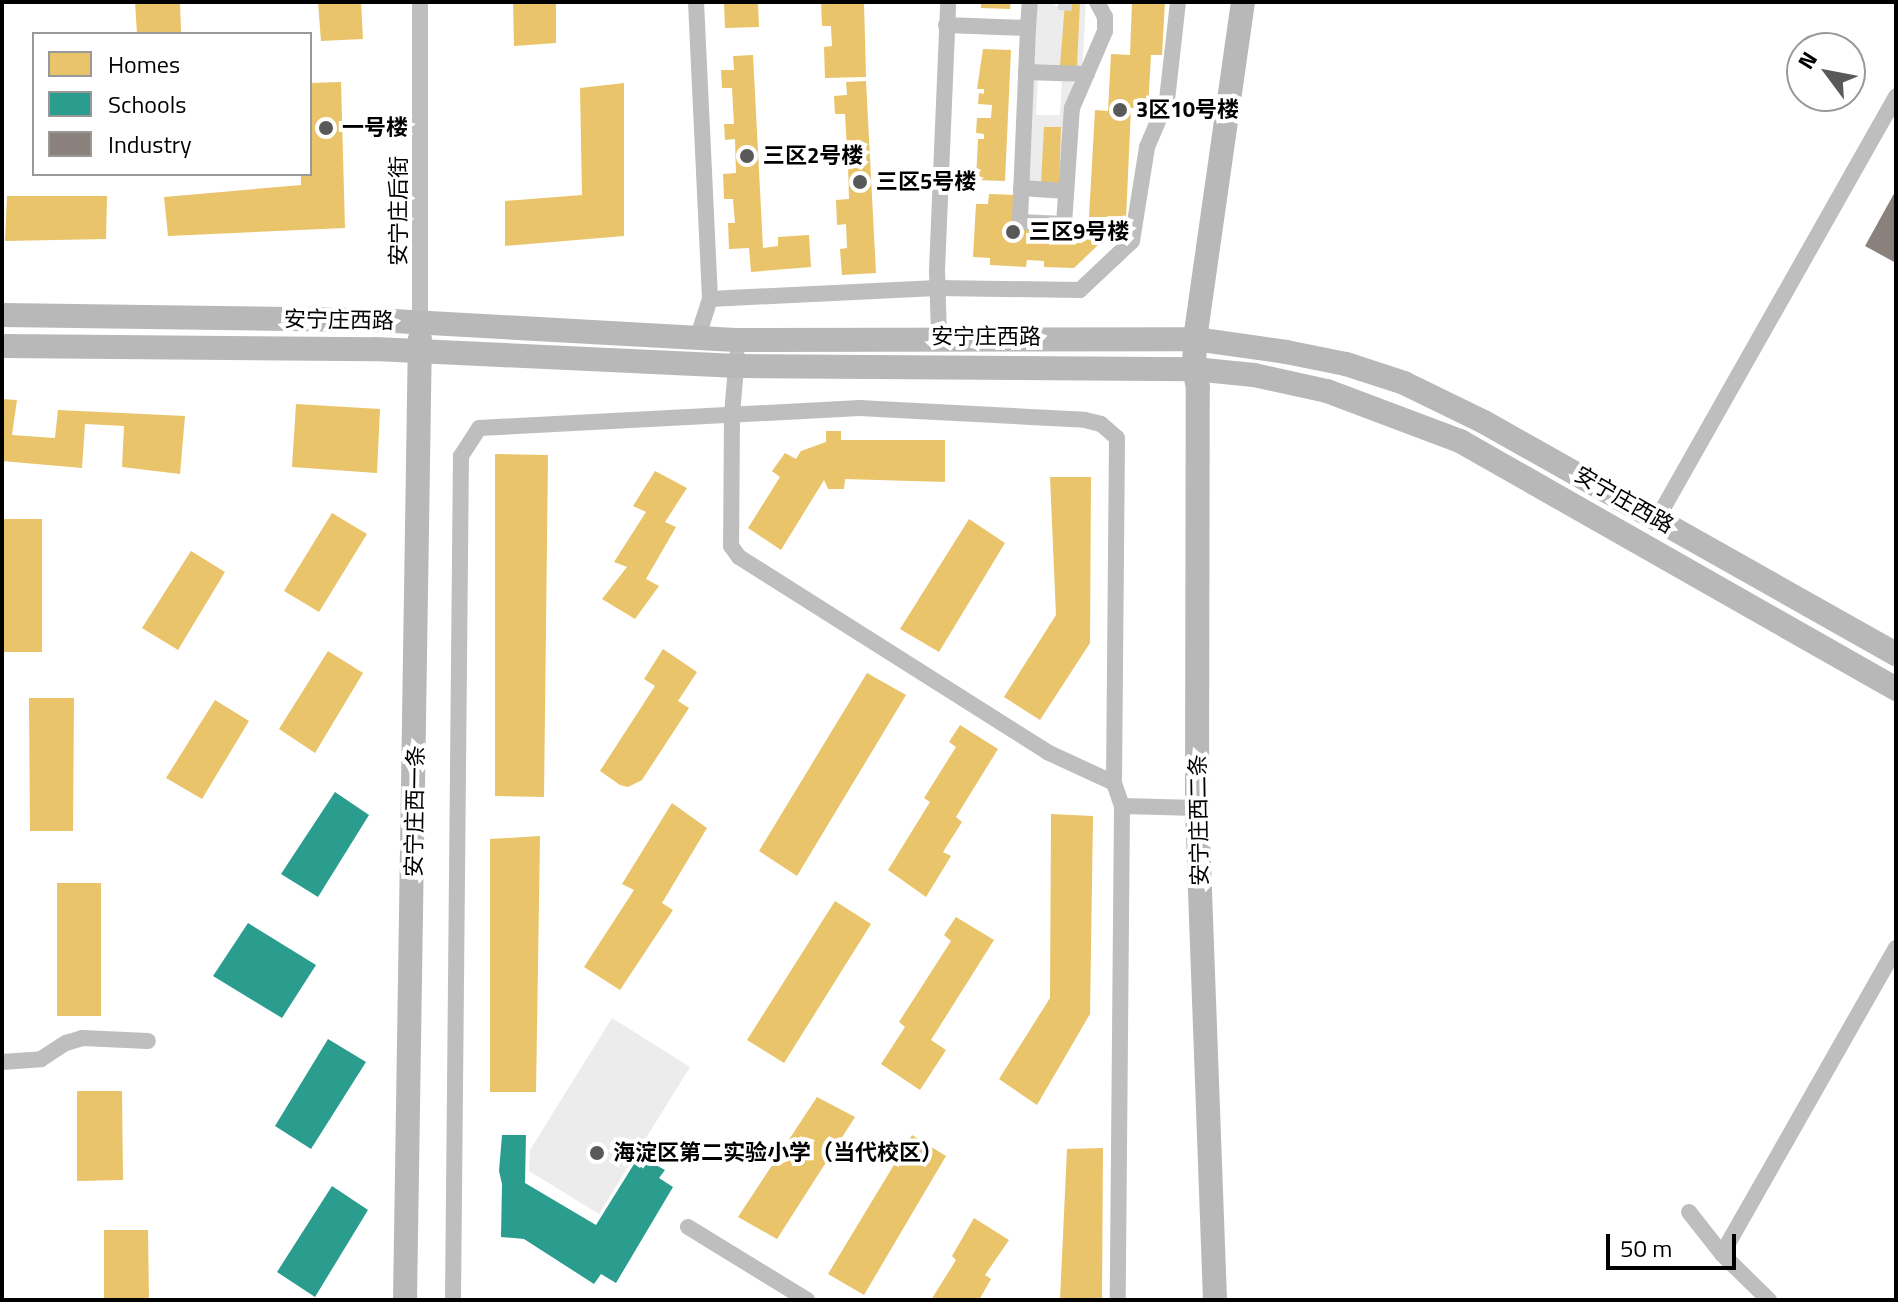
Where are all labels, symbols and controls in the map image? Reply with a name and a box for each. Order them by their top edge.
legend [32,32,312,176]
north arrow [1786,32,1866,112]
text: N [1789,45,1826,76]
text: Homes [108,46,180,82]
text: Schools [108,86,186,122]
place label: 3区10号楼 [1136,97,1239,123]
marker: 3区10号楼 [1111,101,1129,119]
place label: 一号楼 [342,115,408,141]
marker: 一号楼 [317,119,335,137]
text: Industry [108,126,192,162]
place label: 三区2号楼 [763,143,863,169]
marker: 三区2号楼 [738,147,756,165]
street label: 安宁庄后街 [386,156,412,266]
place label: 三区5号楼 [876,169,976,195]
marker: 三区5号楼 [851,173,869,191]
place label: 三区9号楼 [1029,219,1129,245]
marker: 三区9号楼 [1004,223,1022,241]
street label: 安宁庄西路 [284,306,394,334]
street label: 安宁庄西路 [931,324,1041,350]
street label: 安宁庄西路 [1570,461,1678,539]
street label: 安宁庄西一条 [401,745,429,877]
street label: 安宁庄西二条 [1185,754,1213,886]
place label: 海淀区第二实验小学（当代校区） [613,1140,943,1166]
marker: 海淀区第二实验小学（当代校区） [588,1144,606,1162]
scale bar [1610,1218,1740,1268]
text: 50 m [1620,1230,1672,1266]

